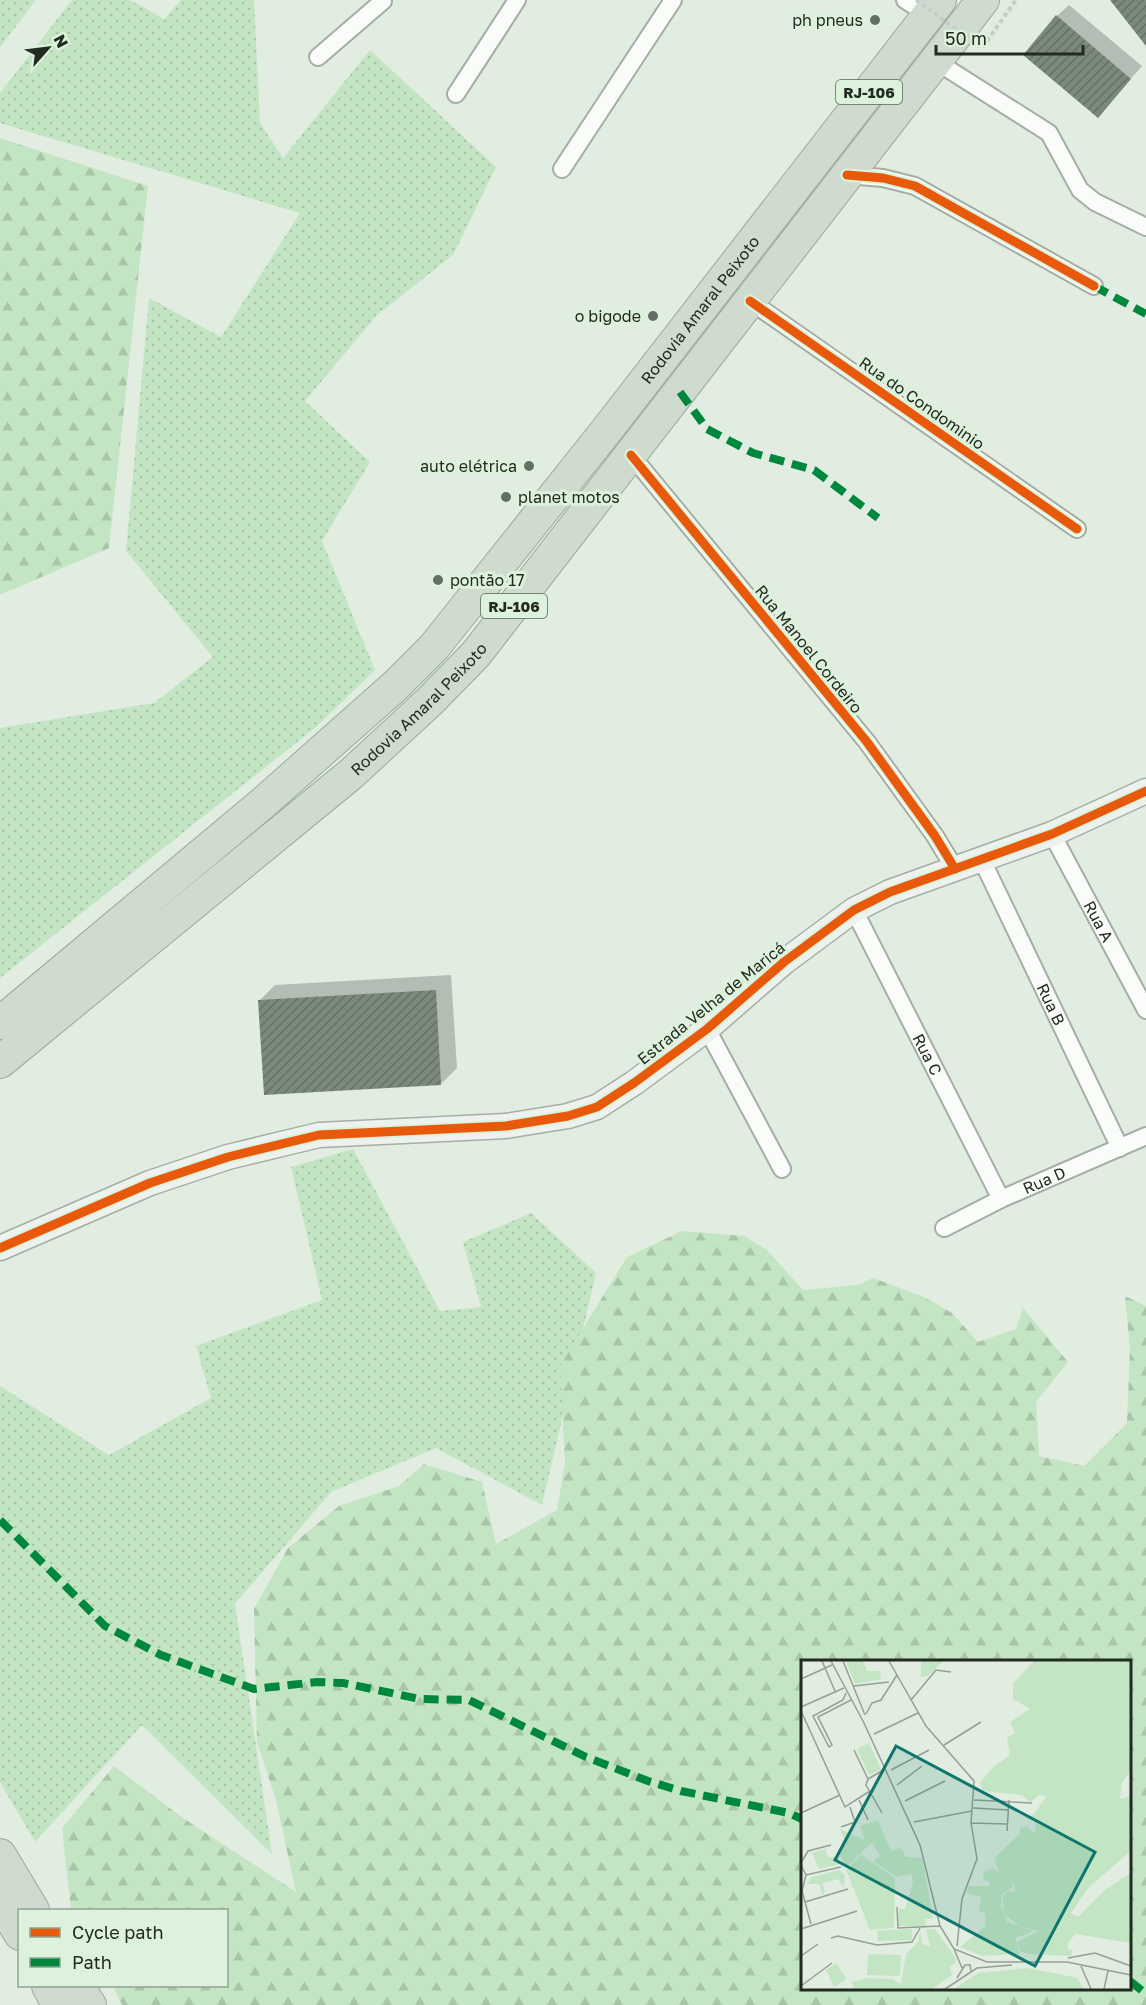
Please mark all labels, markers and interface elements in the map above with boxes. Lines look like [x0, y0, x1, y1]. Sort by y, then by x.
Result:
place label: ph pneus [792, 10, 863, 30]
marker: ph pneus [868, 13, 882, 27]
north arrow [18, 18, 78, 78]
scale bar [936, 18, 1083, 56]
text: 50 m [945, 27, 987, 49]
text: N [50, 31, 73, 51]
road number: RJ-106 [836, 80, 902, 104]
street label: Rodovia Amaral Peixoto [636, 232, 764, 388]
place label: o bigode [575, 306, 641, 326]
marker: o bigode [646, 309, 660, 323]
street label: Rua do Condominio [855, 352, 989, 454]
place label: auto elétrica [420, 456, 517, 476]
marker: auto elétrica [522, 459, 536, 473]
place label: planet motos [518, 487, 620, 507]
marker: planet motos [499, 490, 513, 504]
place label: pontão 17 [450, 570, 524, 590]
marker: pontão 17 [431, 573, 445, 587]
street label: Rua Manoel Cordeiro [751, 581, 867, 717]
road number: RJ-106 [481, 594, 547, 618]
street label: Rodovia Amaral Peixoto [346, 639, 491, 779]
street label: Rua A [1079, 897, 1118, 946]
street label: Estrada Velha de Maricá [633, 937, 789, 1069]
street label: Rua B [1033, 980, 1070, 1028]
street label: Rua C [909, 1030, 946, 1079]
street label: Rua D [1020, 1162, 1069, 1198]
inset map [801, 1660, 1131, 1990]
legend [18, 1909, 228, 1987]
text: Cycle path [72, 1921, 164, 1943]
text: Path [72, 1951, 112, 1973]

